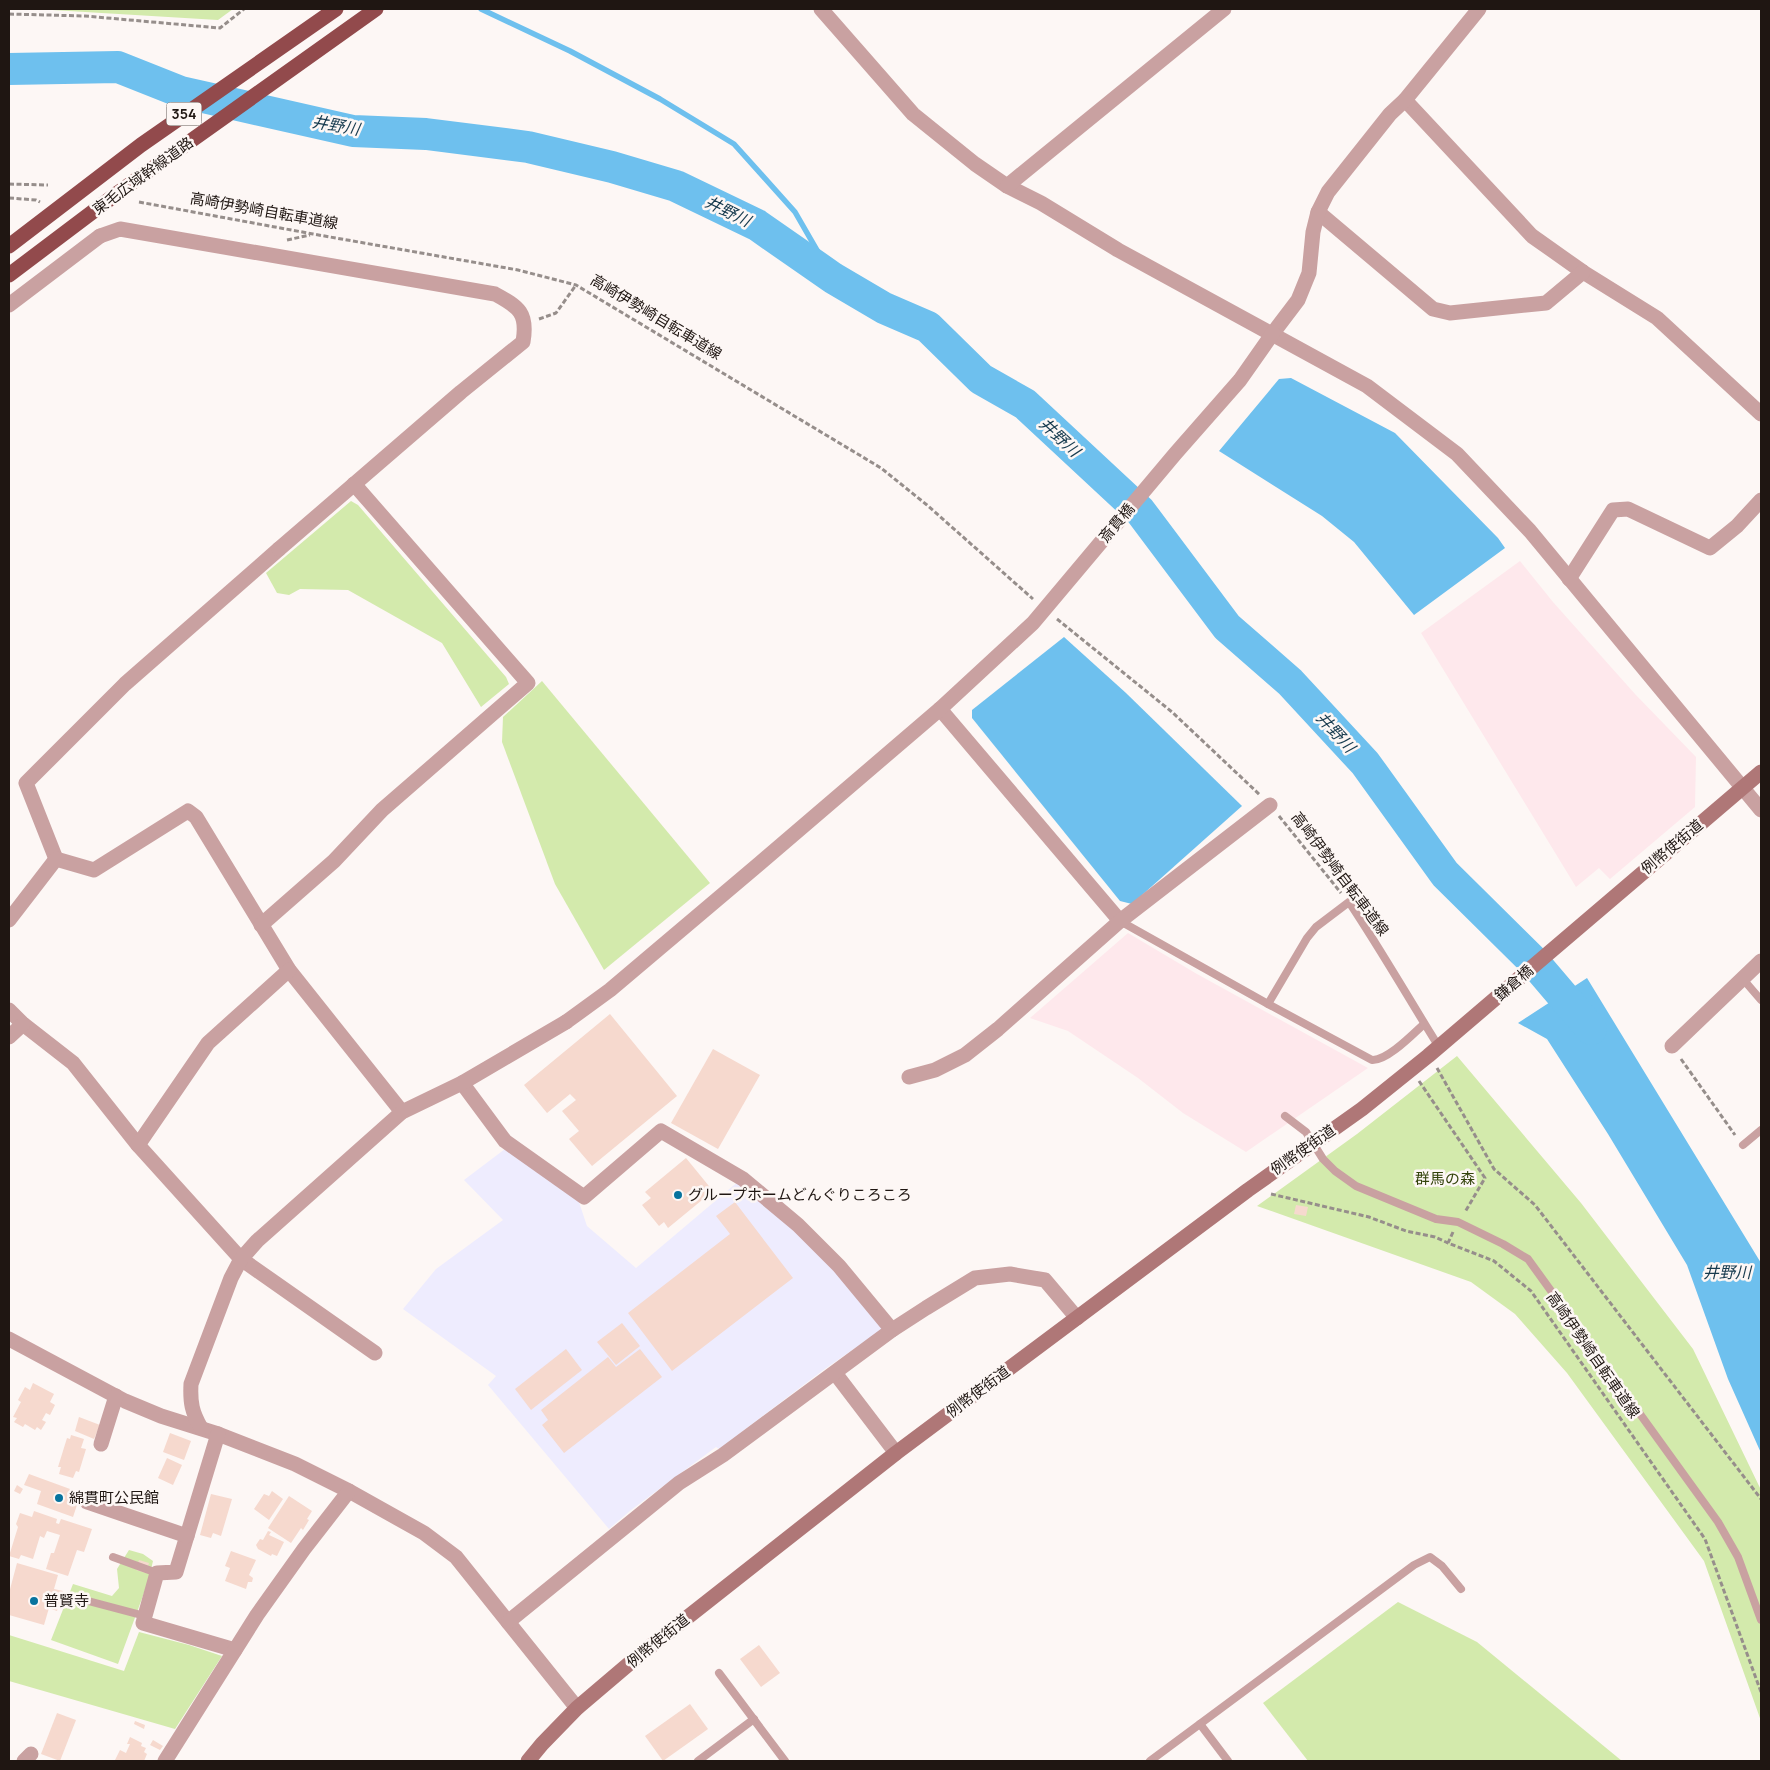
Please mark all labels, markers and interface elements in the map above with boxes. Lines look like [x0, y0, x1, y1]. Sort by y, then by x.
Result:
road number: 354 [166, 102, 202, 126]
water label: 井野川 [310, 110, 364, 140]
street label: 東毛広域幹線道路 [88, 132, 197, 219]
street label: 高崎伊勢崎自転車道線 [188, 187, 340, 234]
water label: 井野川 [702, 191, 756, 232]
street label: 高崎伊勢崎自転車道線 [587, 269, 726, 364]
water label: 井野川 [1035, 413, 1087, 463]
street label: 斎貫橋 [1094, 499, 1139, 547]
water label: 井野川 [1312, 707, 1362, 759]
street label: 高崎伊勢崎自転車道線 [1287, 807, 1394, 940]
street label: 例幣使街道 [1636, 814, 1707, 879]
street label: 鎌倉橋 [1490, 960, 1538, 1005]
street label: 例幣使街道 [1266, 1119, 1339, 1180]
park label: 群馬の森 [1415, 1168, 1475, 1189]
place label: グループホームどんぐりころころ [688, 1184, 912, 1205]
marker: グループホームどんぐりころころ [672, 1189, 684, 1201]
water label: 井野川 [1703, 1261, 1753, 1283]
street label: 高崎伊勢崎自転車道線 [1542, 1287, 1645, 1422]
street label: 例幣使街道 [941, 1361, 1014, 1423]
place label: 綿貫町公民館 [69, 1487, 159, 1508]
marker: 綿貫町公民館 [53, 1492, 65, 1504]
place label: 普賢寺 [44, 1590, 89, 1611]
marker: 普賢寺 [28, 1595, 40, 1607]
street label: 例幣使街道 [622, 1609, 693, 1672]

